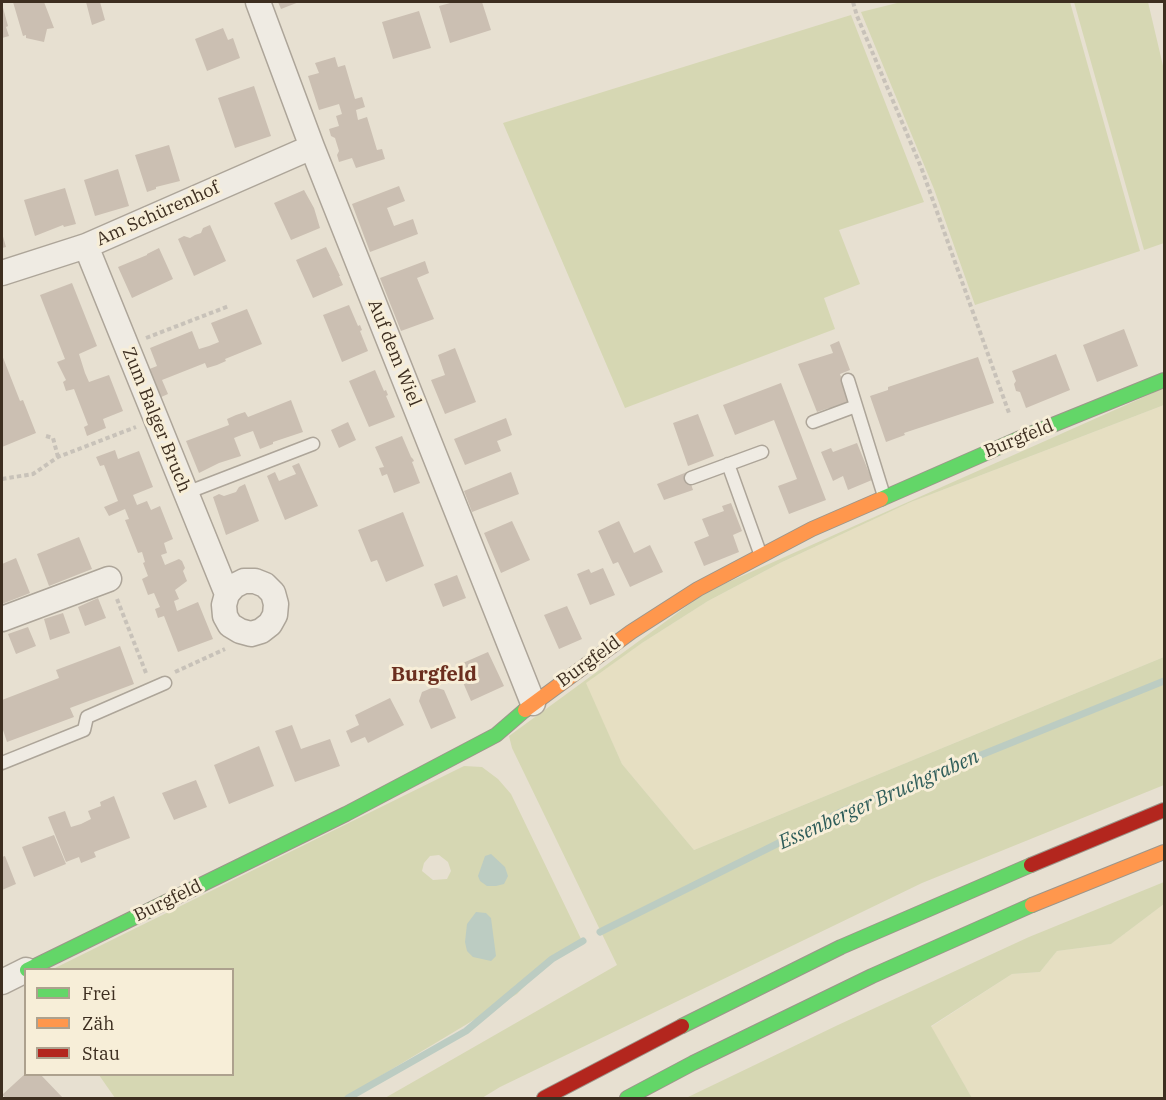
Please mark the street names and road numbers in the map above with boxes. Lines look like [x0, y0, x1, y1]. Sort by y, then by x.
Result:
street label: Am Schürenhof [93, 177, 223, 251]
street label: Auf dem Wiel [363, 296, 425, 410]
street label: Zum Balger Bruch [117, 344, 195, 496]
street label: Burgfeld [981, 415, 1057, 463]
street label: Burgfeld [553, 632, 625, 692]
street label: Burgfeld [131, 875, 205, 927]

